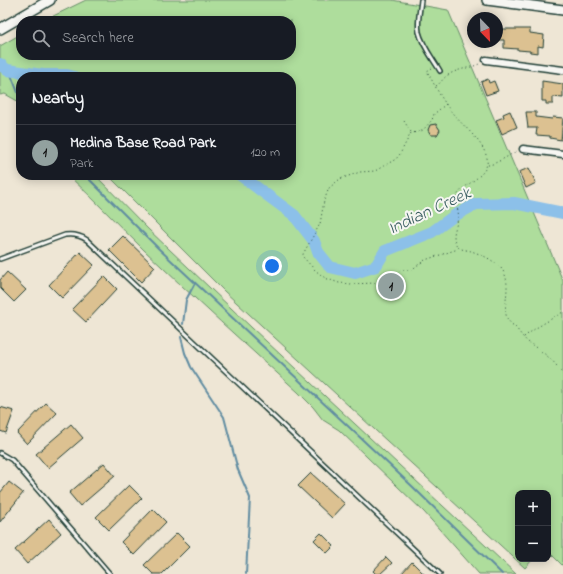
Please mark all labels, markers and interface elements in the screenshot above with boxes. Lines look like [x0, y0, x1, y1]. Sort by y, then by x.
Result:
north arrow [467, 12, 503, 48]
search box [16, 16, 296, 60]
icon: search [30, 27, 52, 49]
text: Search here [62, 27, 134, 49]
text: Nearby [32, 86, 84, 111]
text: Medina Base Road Park [70, 132, 216, 154]
text: 1 [43, 143, 47, 162]
text: 120 m [250, 143, 280, 162]
text: Park [70, 154, 94, 173]
water label: Indian Creek [384, 181, 477, 242]
your location [262, 256, 282, 276]
pin: 1 [378, 271, 404, 301]
map controls [515, 490, 551, 562]
button: + [515, 490, 551, 526]
button: − [515, 526, 551, 562]

